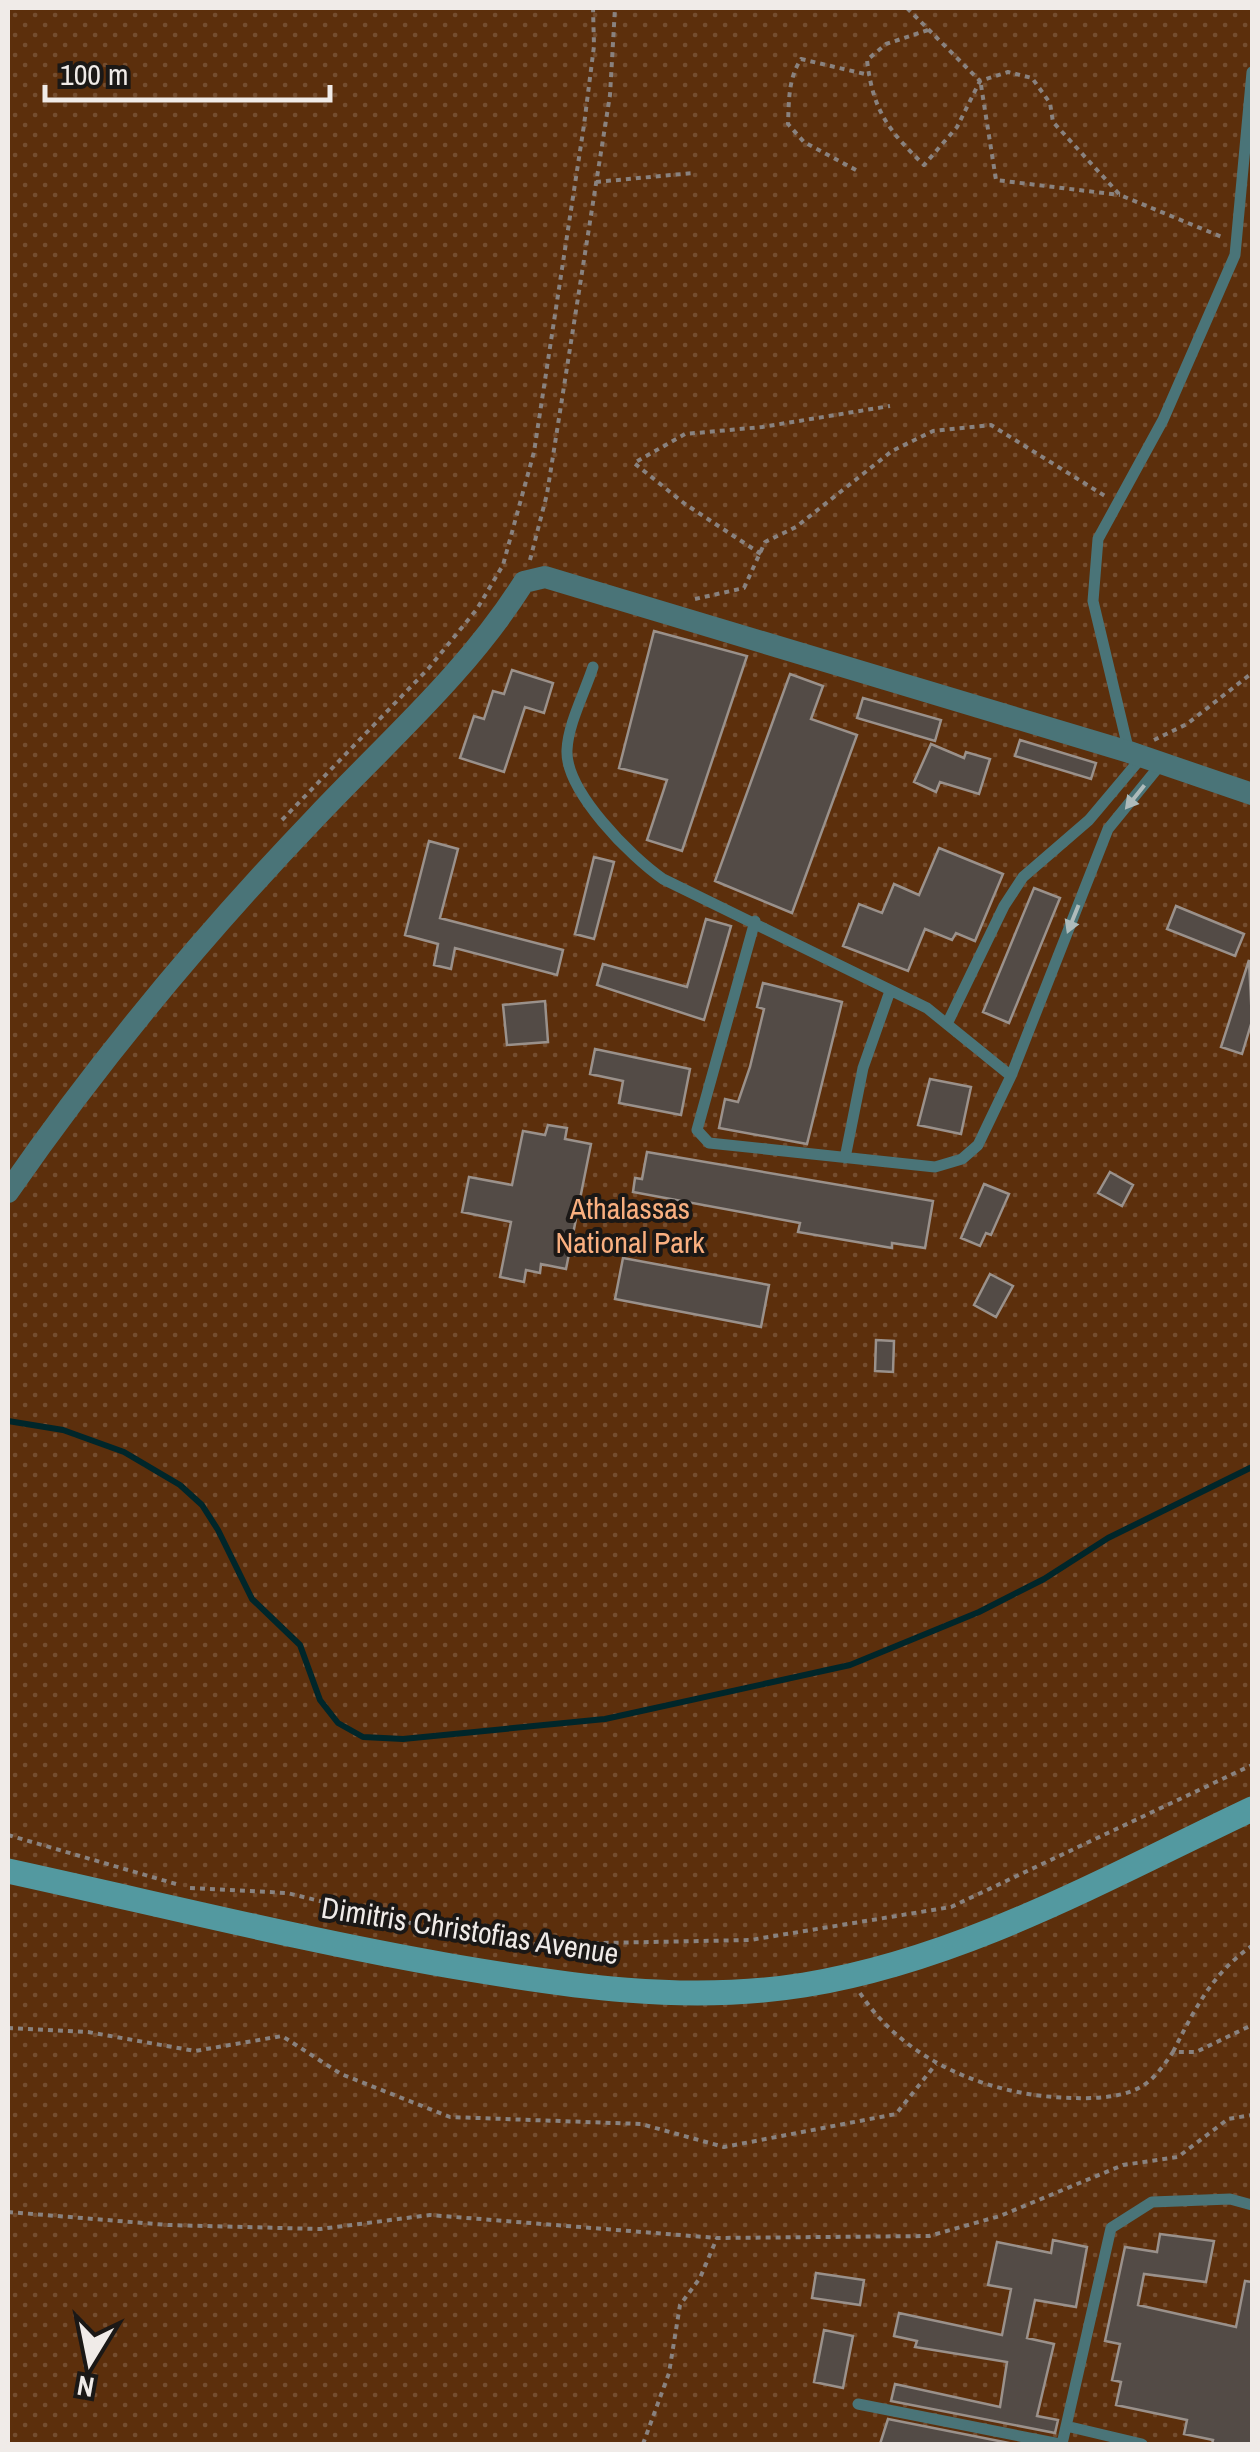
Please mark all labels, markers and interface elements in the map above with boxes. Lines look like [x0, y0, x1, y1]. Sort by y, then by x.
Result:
scale bar [45, 40, 330, 102]
text: 100 m [60, 54, 128, 94]
one-way arrow [1125, 784, 1146, 809]
one-way arrow [1064, 905, 1080, 935]
park label: Athalassas National Park [555, 1188, 705, 1262]
street label: Dimitris Christofias Avenue [319, 1887, 622, 1973]
north arrow [40, 2312, 140, 2412]
text: N [74, 2366, 97, 2407]

